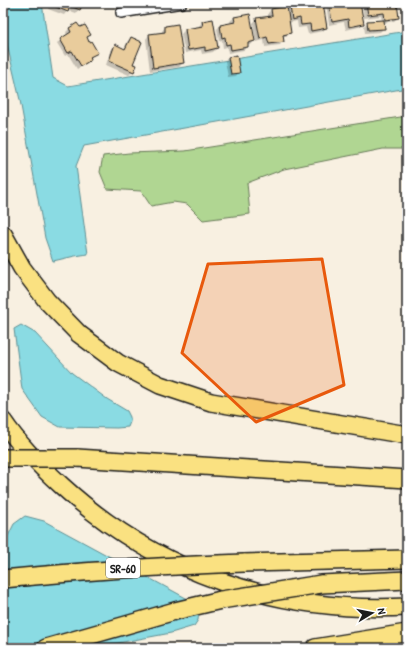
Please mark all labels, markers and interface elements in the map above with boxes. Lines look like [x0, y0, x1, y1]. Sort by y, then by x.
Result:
road number: SR-60 [106, 558, 140, 578]
north arrow [352, 593, 392, 633]
text: N [374, 607, 389, 616]

